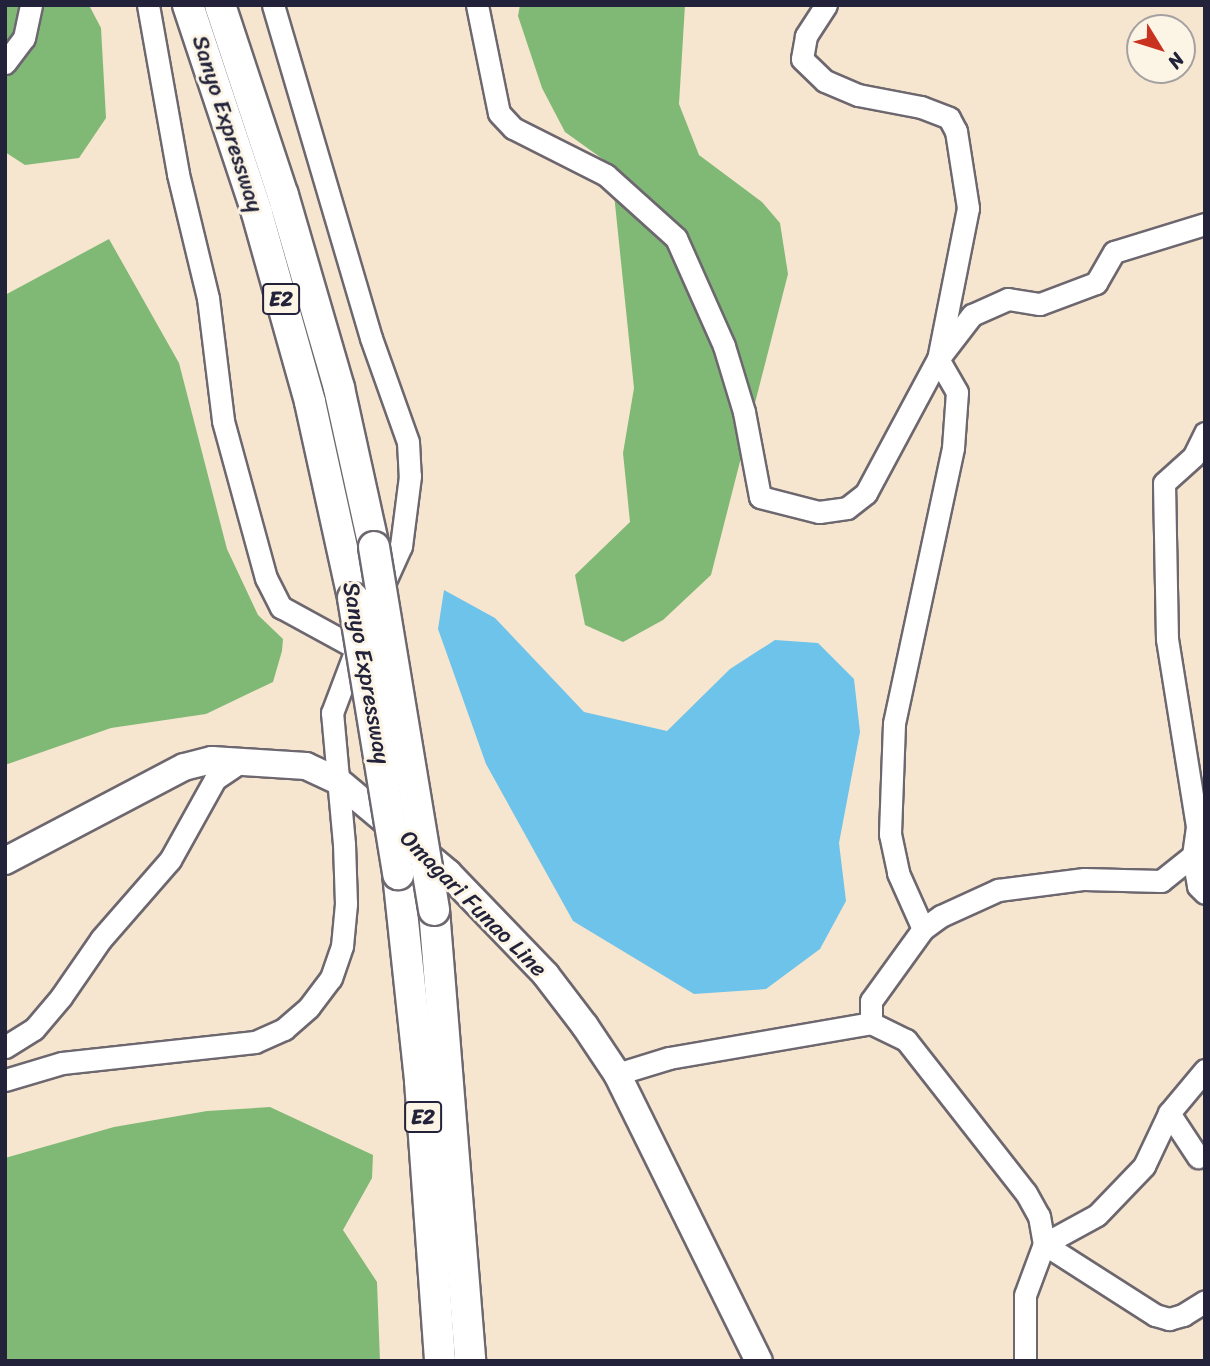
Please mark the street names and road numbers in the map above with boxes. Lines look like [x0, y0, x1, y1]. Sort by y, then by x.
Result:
street label: Sanyo Expressway [185, 31, 269, 217]
road number: E2 [262, 282, 300, 316]
street label: Sanyo Expressway [336, 579, 396, 767]
street label: Omagari Funao Line [394, 825, 552, 983]
road number: E2 [404, 1100, 442, 1134]

